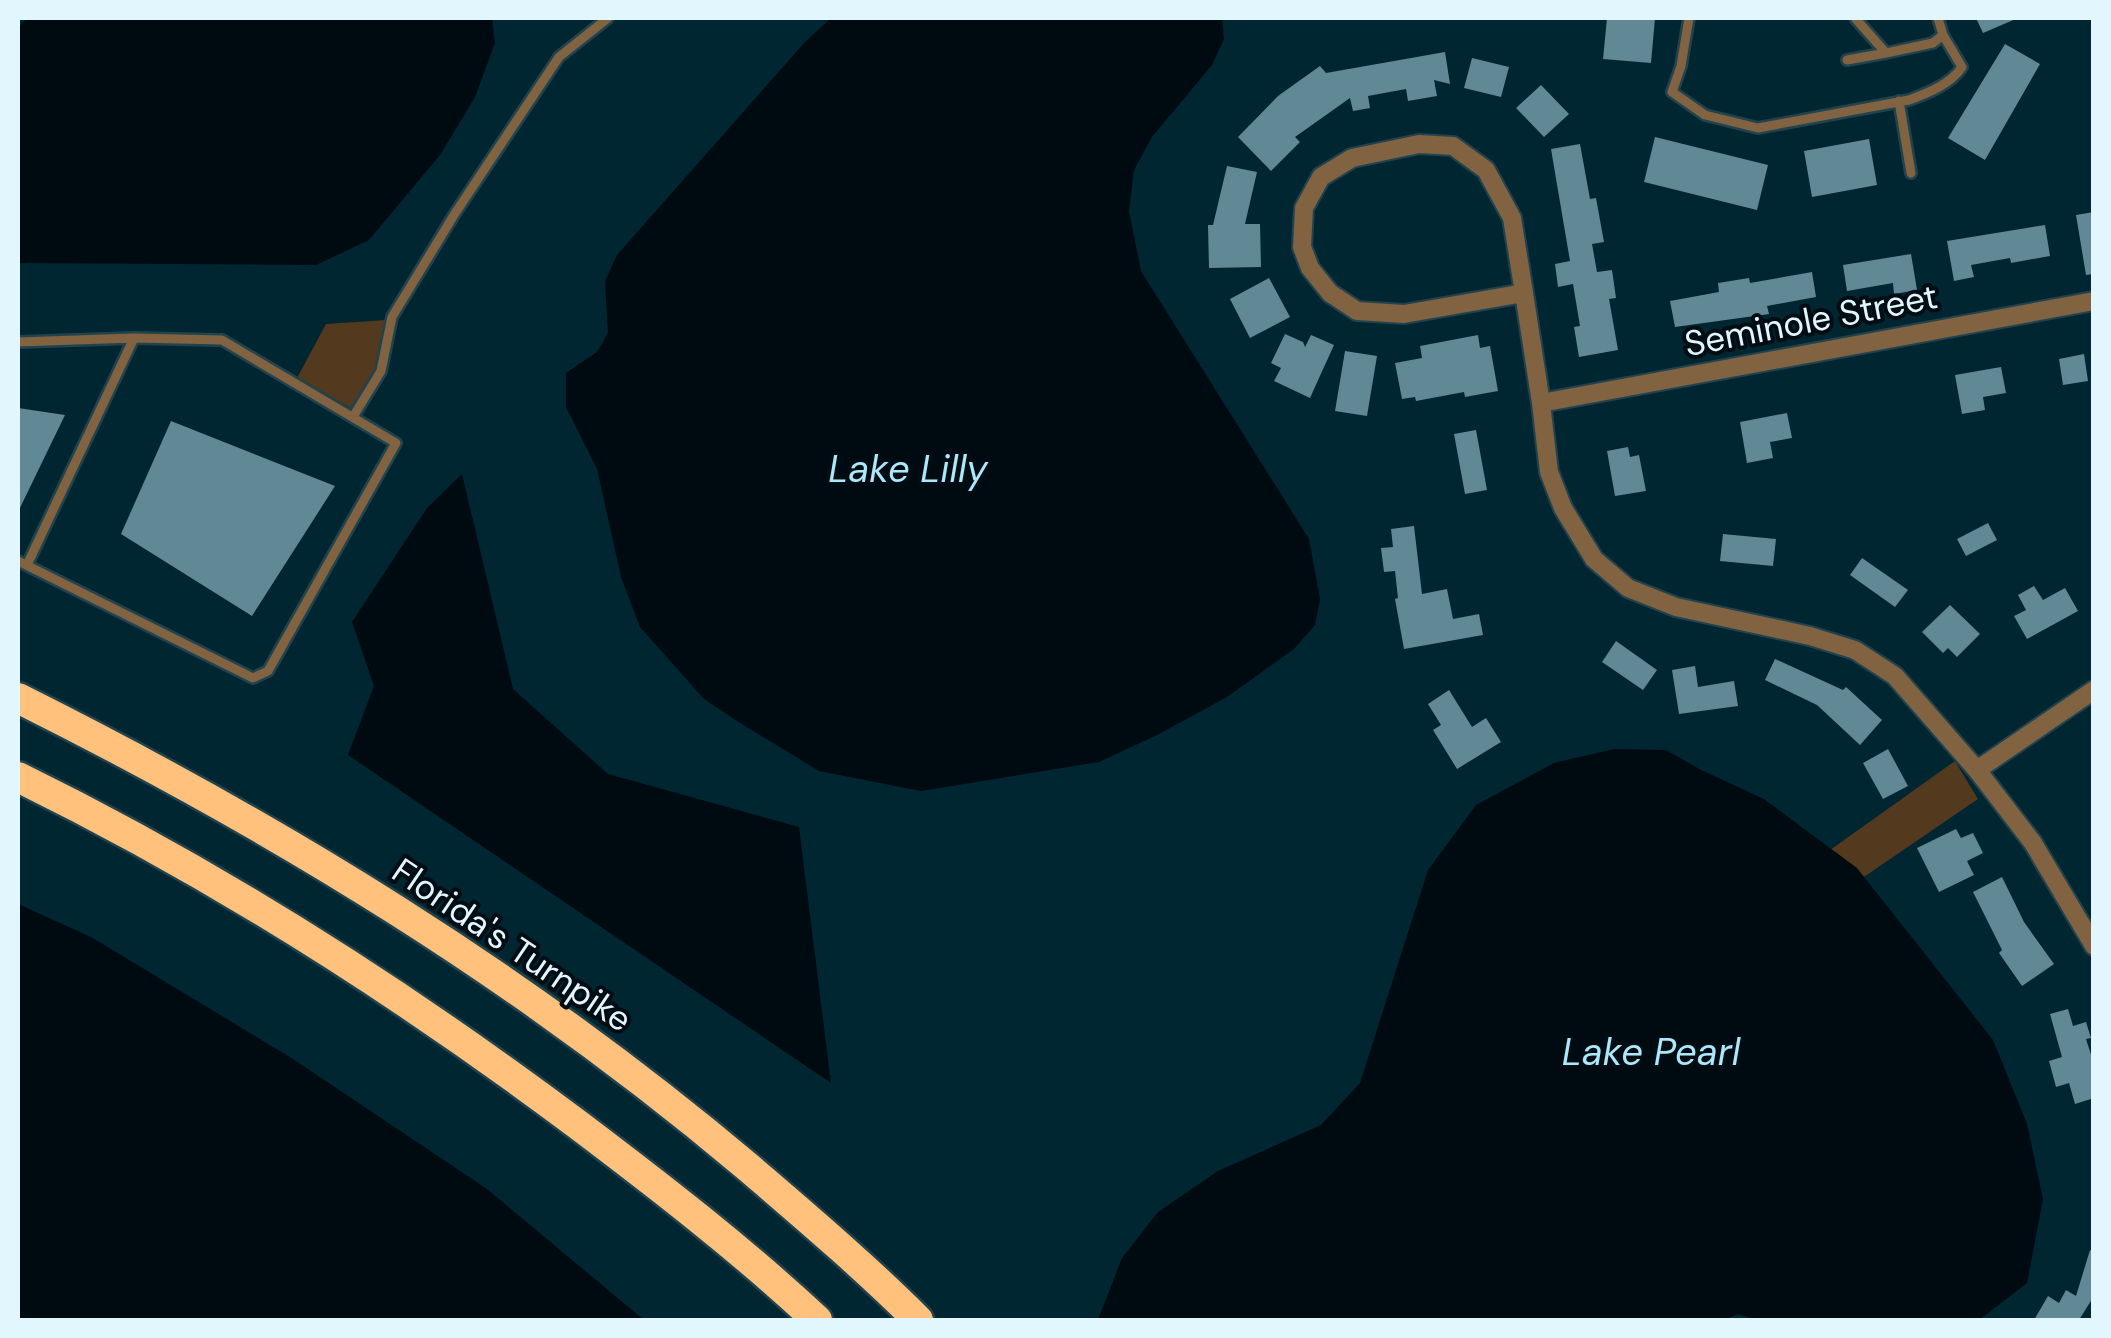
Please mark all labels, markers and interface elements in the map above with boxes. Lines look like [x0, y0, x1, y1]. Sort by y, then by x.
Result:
street label: Seminole Street [1681, 273, 1941, 367]
water label: Lake Lilly [828, 444, 990, 494]
street label: Florida's Turnpike [383, 848, 641, 1042]
water label: Lake Pearl [1562, 1027, 1741, 1077]

